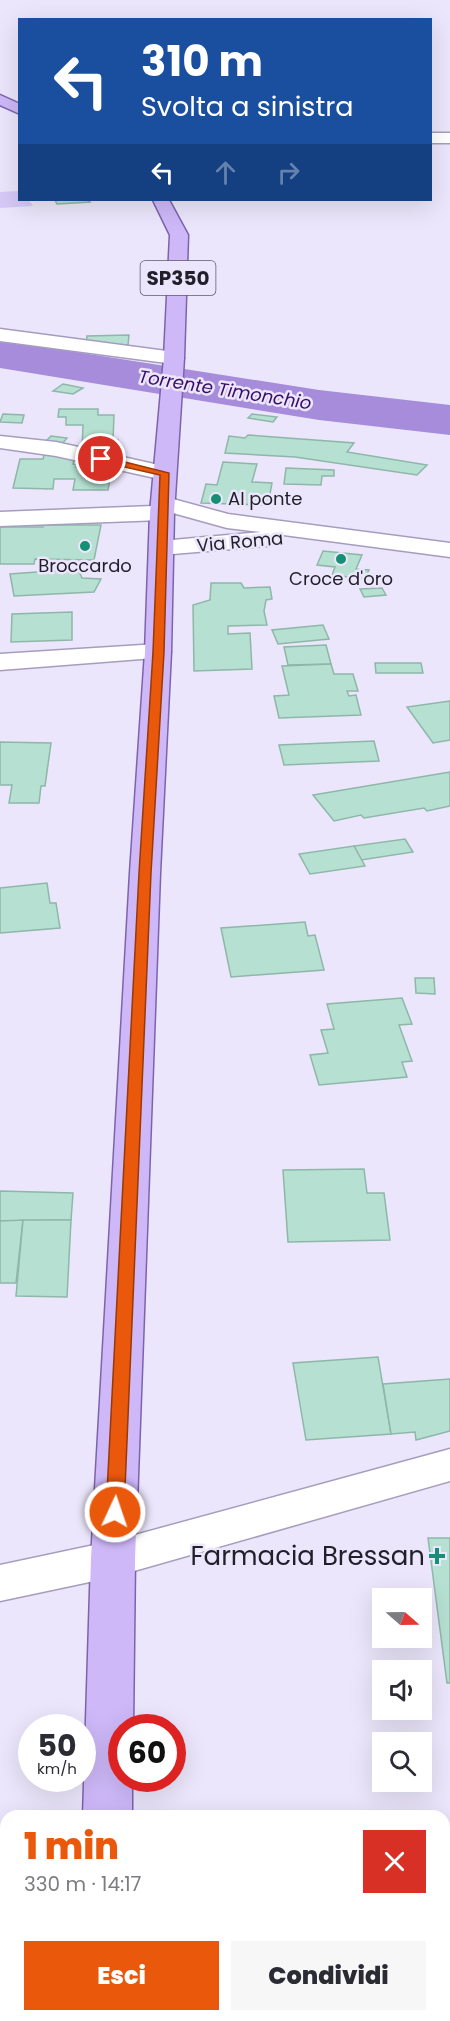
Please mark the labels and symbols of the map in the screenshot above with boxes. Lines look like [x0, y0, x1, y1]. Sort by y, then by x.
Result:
road number: SP350 [140, 261, 216, 295]
water label: Torrente Timonchio [137, 364, 313, 416]
pin [75, 433, 126, 484]
place label: Al ponte [228, 486, 302, 511]
marker: Al ponte [209, 492, 223, 506]
street label: Via Roma [196, 525, 284, 558]
marker: Broccardo [78, 539, 92, 553]
marker: Croce d'oro [334, 552, 348, 566]
place label: Broccardo [38, 553, 132, 578]
place label: Croce d'oro [289, 566, 393, 591]
position arrow [83, 1480, 147, 1544]
place label: Farmacia Bressan [190, 1538, 425, 1574]
marker: Farmacia Bressan [430, 1549, 444, 1563]
north arrow [372, 1588, 432, 1648]
speed limit sign: 60 [108, 1714, 186, 1792]

